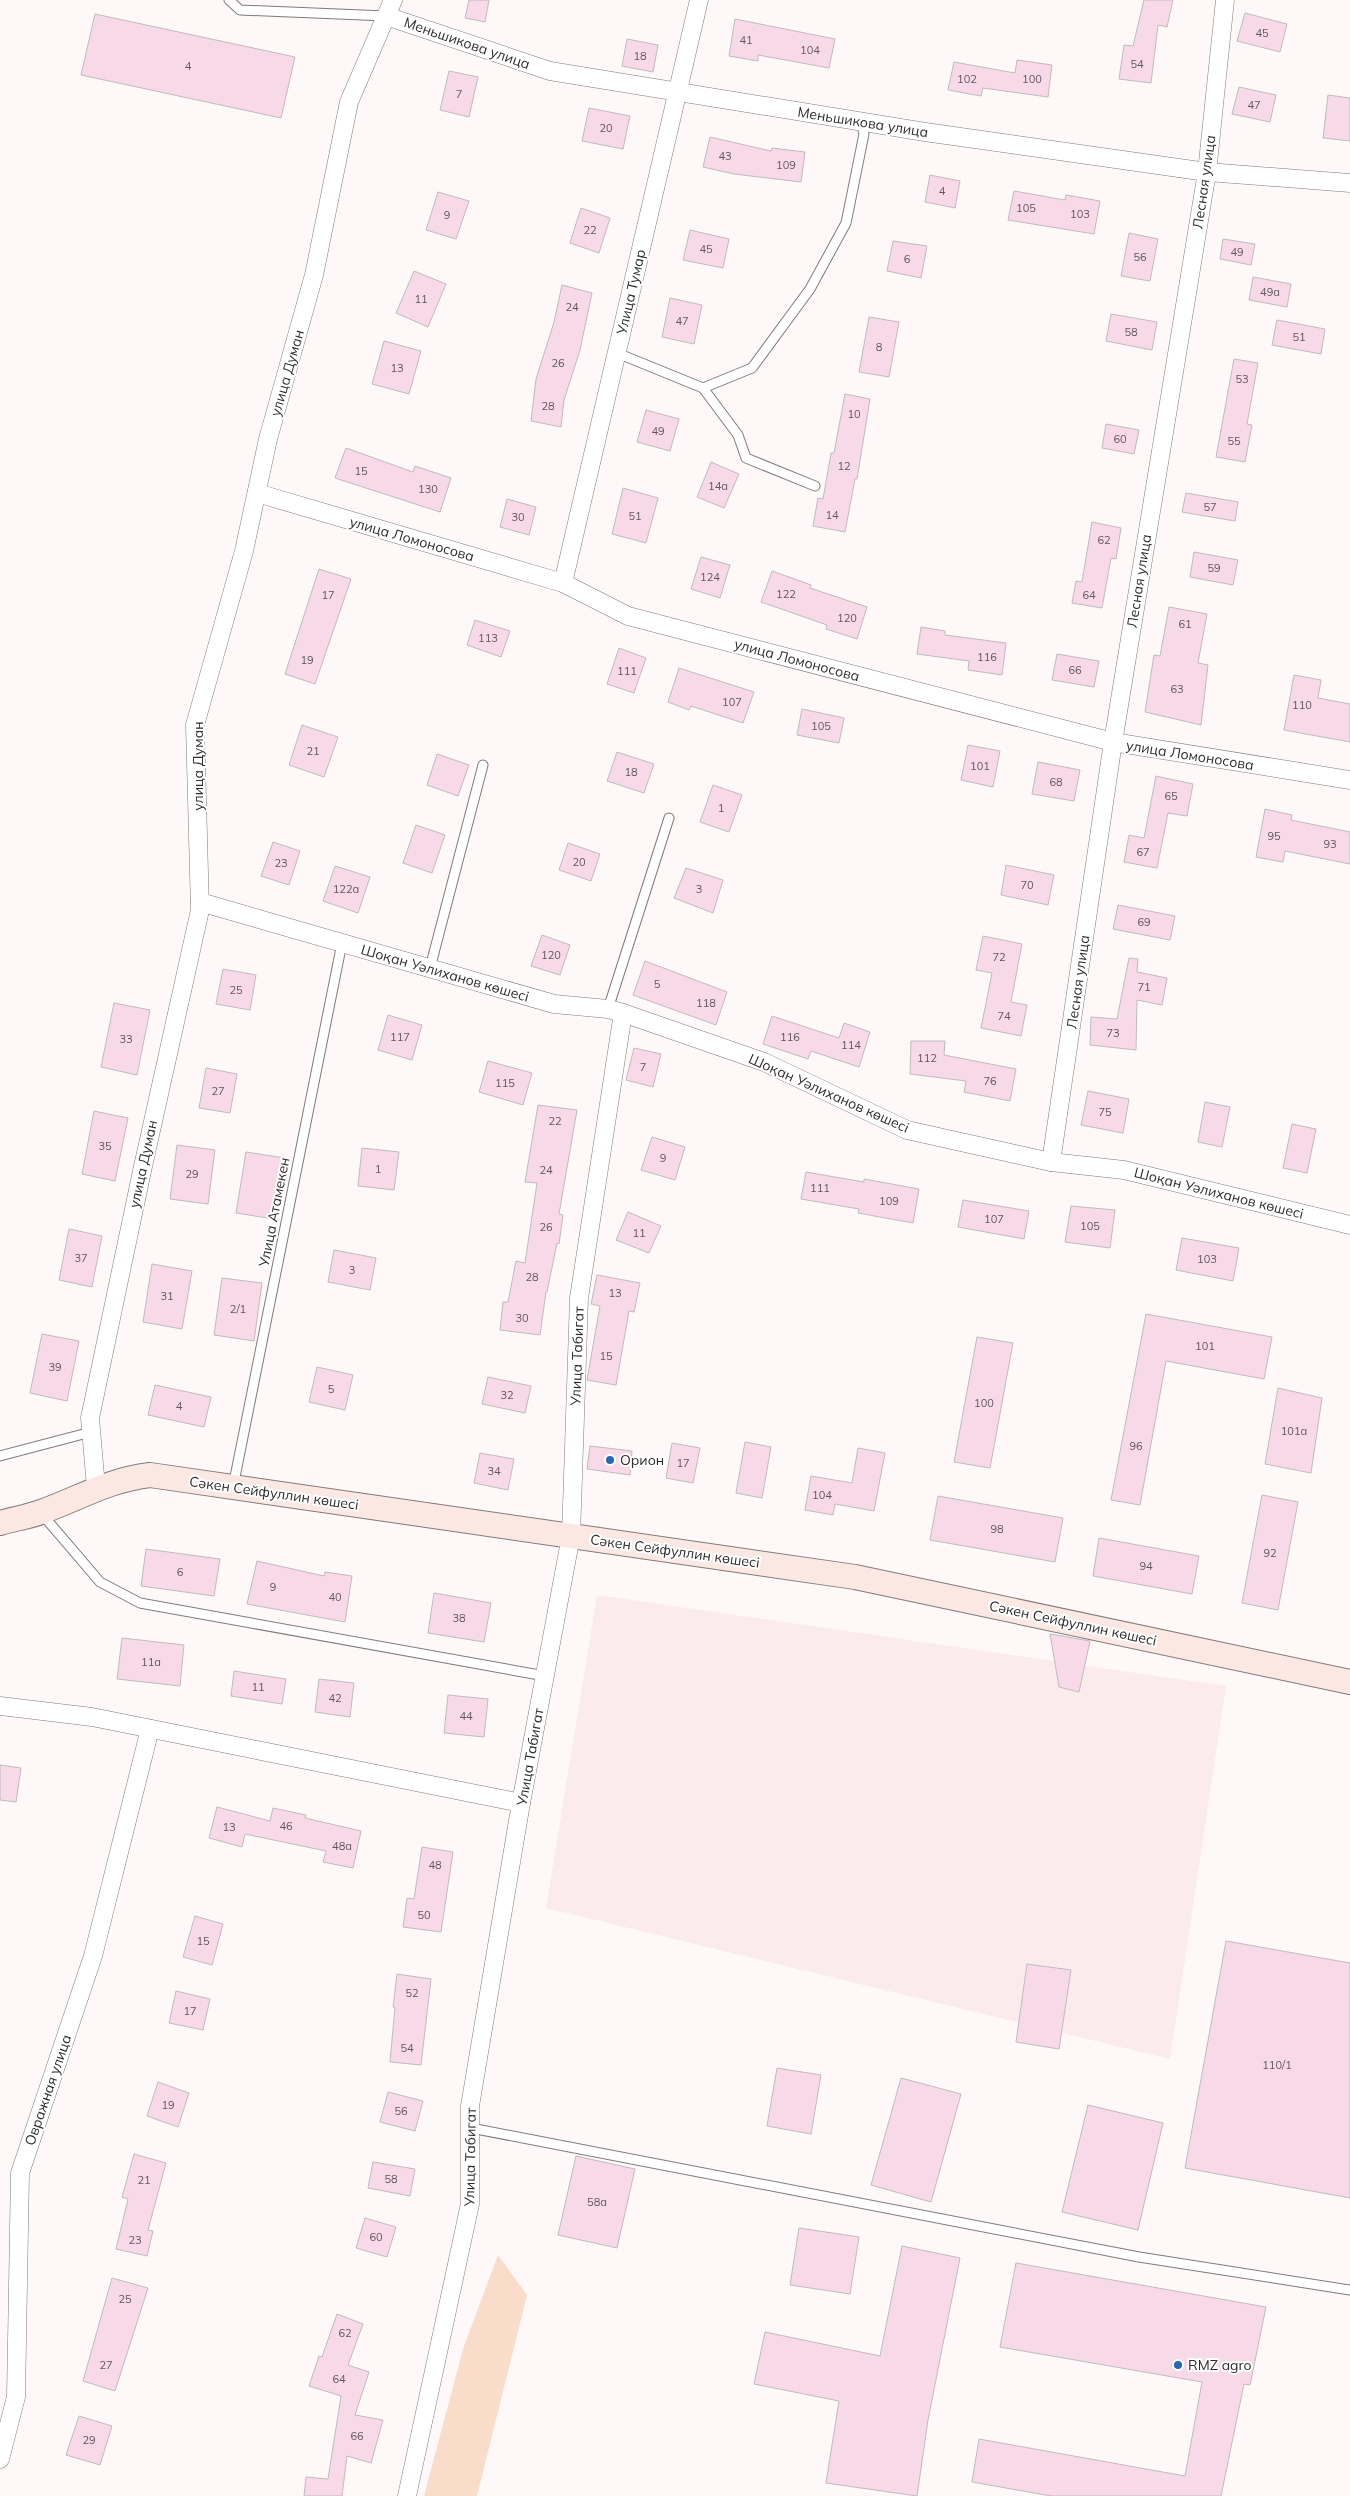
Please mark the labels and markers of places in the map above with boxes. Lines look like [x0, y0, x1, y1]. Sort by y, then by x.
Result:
place label: Орион [620, 1451, 664, 1469]
marker: Орион [604, 1454, 616, 1466]
place label: RMZ agro [1188, 2356, 1252, 2374]
marker: RMZ agro [1172, 2359, 1184, 2371]

